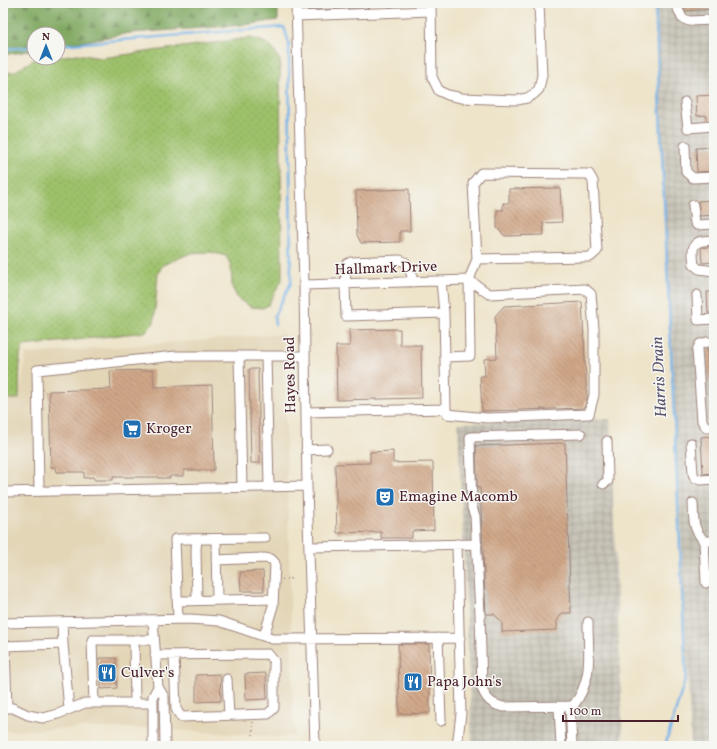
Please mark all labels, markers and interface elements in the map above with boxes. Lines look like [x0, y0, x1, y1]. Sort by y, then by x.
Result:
north arrow [26, 26, 66, 66]
text: N [42, 30, 50, 45]
street label: Hallmark Drive [334, 257, 438, 281]
street label: Hayes Road [280, 336, 302, 414]
water label: Harris Drain [647, 336, 673, 418]
supermarket icon: Kroger [121, 418, 143, 440]
place label: Kroger [146, 419, 192, 440]
theatre icon: Emagine Macomb [374, 486, 396, 508]
place label: Emagine Macomb [399, 487, 518, 508]
restaurant icon: Culver's [96, 662, 118, 684]
place label: Culver's [121, 663, 174, 684]
restaurant icon: Papa John's [402, 671, 424, 693]
place label: Papa John's [427, 672, 502, 693]
scale bar [563, 697, 678, 723]
text: 100 m [569, 704, 602, 720]

